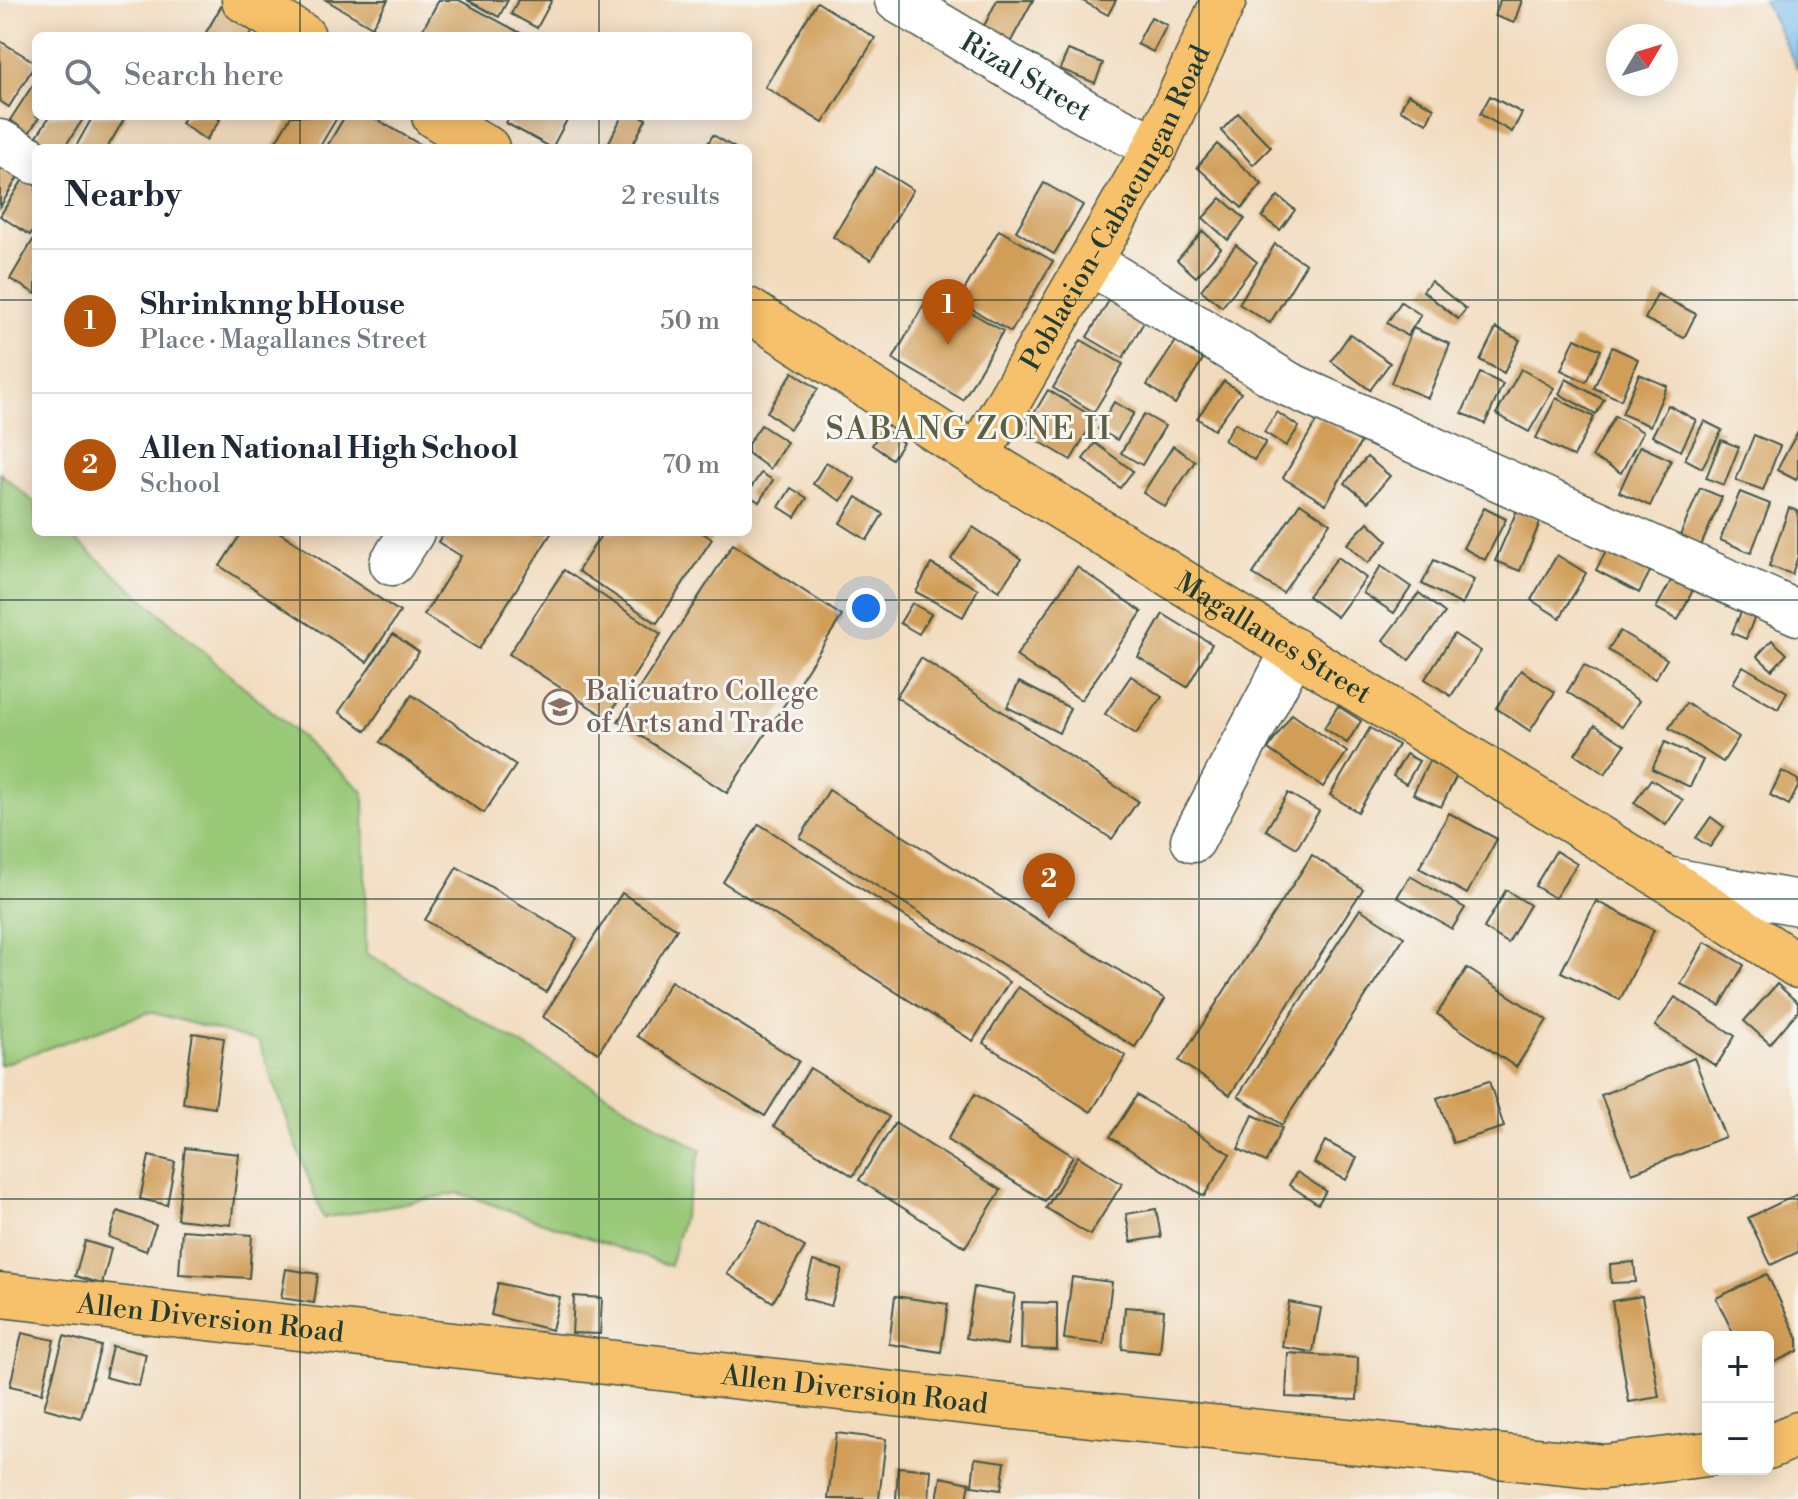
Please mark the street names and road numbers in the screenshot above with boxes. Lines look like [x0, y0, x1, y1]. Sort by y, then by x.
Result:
street label: Rizal Street [954, 24, 1098, 129]
street label: Poblacion-Cabacungan Road [1013, 40, 1218, 377]
street label: Magallanes Street [1169, 565, 1378, 711]
street label: Allen Diversion Road [75, 1286, 346, 1350]
street label: Allen Diversion Road [719, 1357, 990, 1422]

